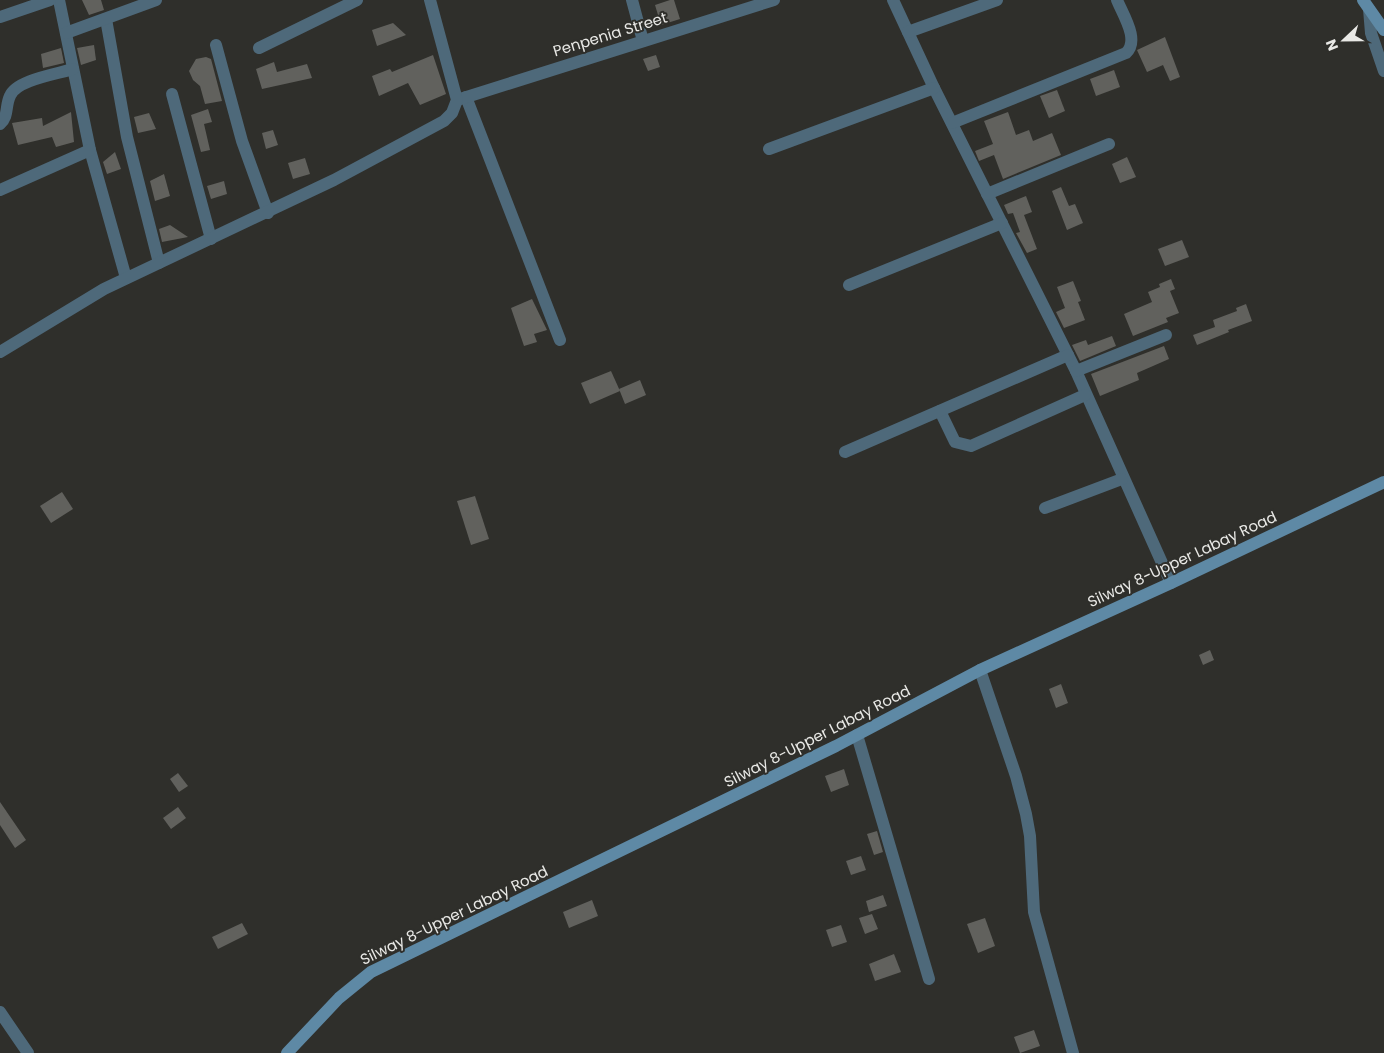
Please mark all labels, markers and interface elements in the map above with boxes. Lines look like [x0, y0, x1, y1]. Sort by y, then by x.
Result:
street label: Penpenia Street [550, 7, 670, 61]
north arrow [1319, 15, 1369, 65]
text: N [1321, 36, 1343, 53]
street label: Silway 8-Upper Labay Road [1084, 506, 1280, 612]
street label: Silway 8-Upper Labay Road [720, 680, 914, 792]
street label: Silway 8-Upper Labay Road [357, 860, 551, 970]

